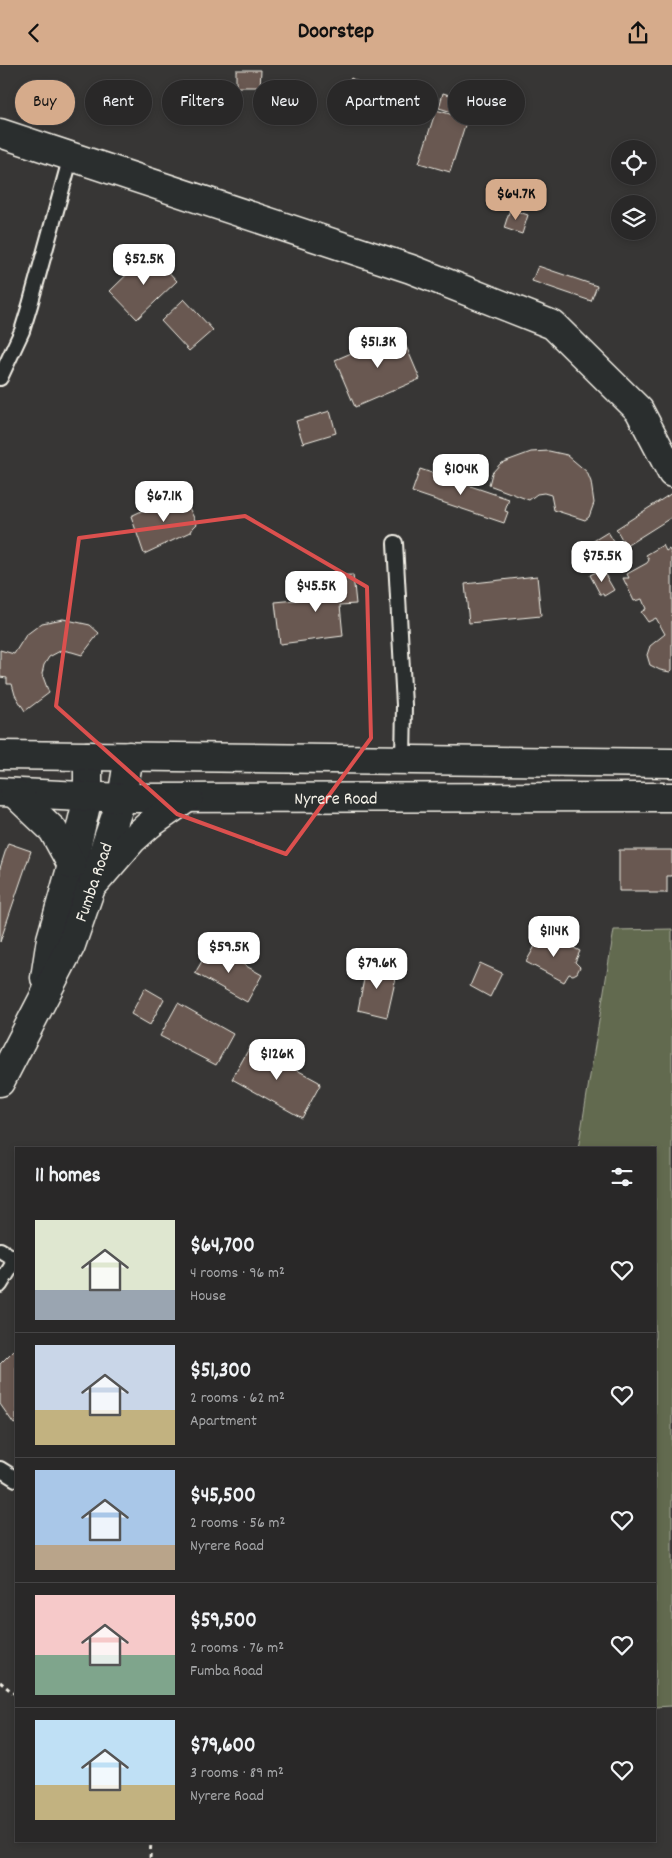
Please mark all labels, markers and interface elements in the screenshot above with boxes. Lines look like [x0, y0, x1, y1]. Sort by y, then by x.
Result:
text: Doorstep [298, 17, 374, 48]
icon: back [20, 19, 48, 47]
icon: share [624, 19, 652, 47]
chip: Buy [15, 80, 75, 125]
chip: Rent [85, 80, 152, 125]
chip: Filters [162, 80, 243, 125]
chip: New [253, 80, 317, 125]
chip: Apartment [327, 80, 438, 125]
chip: House [448, 80, 525, 125]
map controls [611, 140, 656, 240]
button: locate [611, 140, 656, 185]
pin: $64.7K [475, 179, 557, 221]
text: $64.7K [497, 183, 535, 206]
button: layers [611, 195, 656, 240]
pin: $52.5K [103, 243, 185, 286]
text: $52.5K [124, 248, 164, 271]
pin: $51.3K [337, 327, 419, 369]
text: $51.3K [360, 331, 396, 354]
pin: $104K [426, 453, 496, 496]
text: $104K [444, 458, 478, 481]
pin: $67.1K [123, 481, 205, 523]
text: $67.1K [146, 485, 182, 508]
pin: $75.5K [561, 541, 643, 583]
text: $75.5K [582, 545, 622, 568]
pin: $45.5K [275, 571, 357, 613]
text: $45.5K [296, 575, 336, 598]
street label: Nyrere Road [294, 788, 378, 813]
street label: Fumba Road [70, 840, 121, 926]
pin: $114K [519, 915, 589, 958]
text: $114K [539, 920, 569, 943]
pin: $59.5K [188, 931, 270, 974]
text: $59.5K [209, 936, 249, 959]
pin: $79.6K [336, 947, 418, 990]
text: $79.6K [357, 952, 397, 975]
pin: $126K [242, 1039, 312, 1081]
text: $126K [260, 1043, 294, 1066]
text: 11 homes [35, 1162, 100, 1192]
icon: filters [608, 1163, 636, 1191]
text: $64,700 [190, 1232, 255, 1262]
icon: home [75, 1240, 135, 1300]
icon: heart [608, 1256, 636, 1284]
text: 4 rooms · 96 m² [190, 1262, 285, 1285]
text: House [190, 1285, 226, 1308]
text: $51,300 [190, 1357, 251, 1387]
icon: home [75, 1365, 135, 1425]
icon: heart [608, 1381, 636, 1409]
text: 2 rooms · 62 m² [190, 1387, 285, 1410]
text: Apartment [190, 1410, 257, 1433]
text: $45,500 [190, 1482, 256, 1512]
icon: home [75, 1490, 135, 1550]
icon: heart [608, 1506, 636, 1534]
text: 2 rooms · 56 m² [190, 1512, 285, 1535]
text: Nyrere Road [190, 1535, 264, 1558]
text: $59,500 [190, 1607, 257, 1637]
icon: home [75, 1615, 135, 1675]
icon: heart [608, 1631, 636, 1659]
text: 2 rooms · 76 m² [190, 1637, 284, 1660]
text: Fumba Road [190, 1660, 263, 1683]
text: $79,600 [190, 1732, 255, 1762]
icon: home [75, 1740, 135, 1800]
icon: heart [608, 1756, 636, 1784]
text: 3 rooms · 89 m² [190, 1762, 284, 1785]
text: Nyrere Road [190, 1785, 264, 1808]

